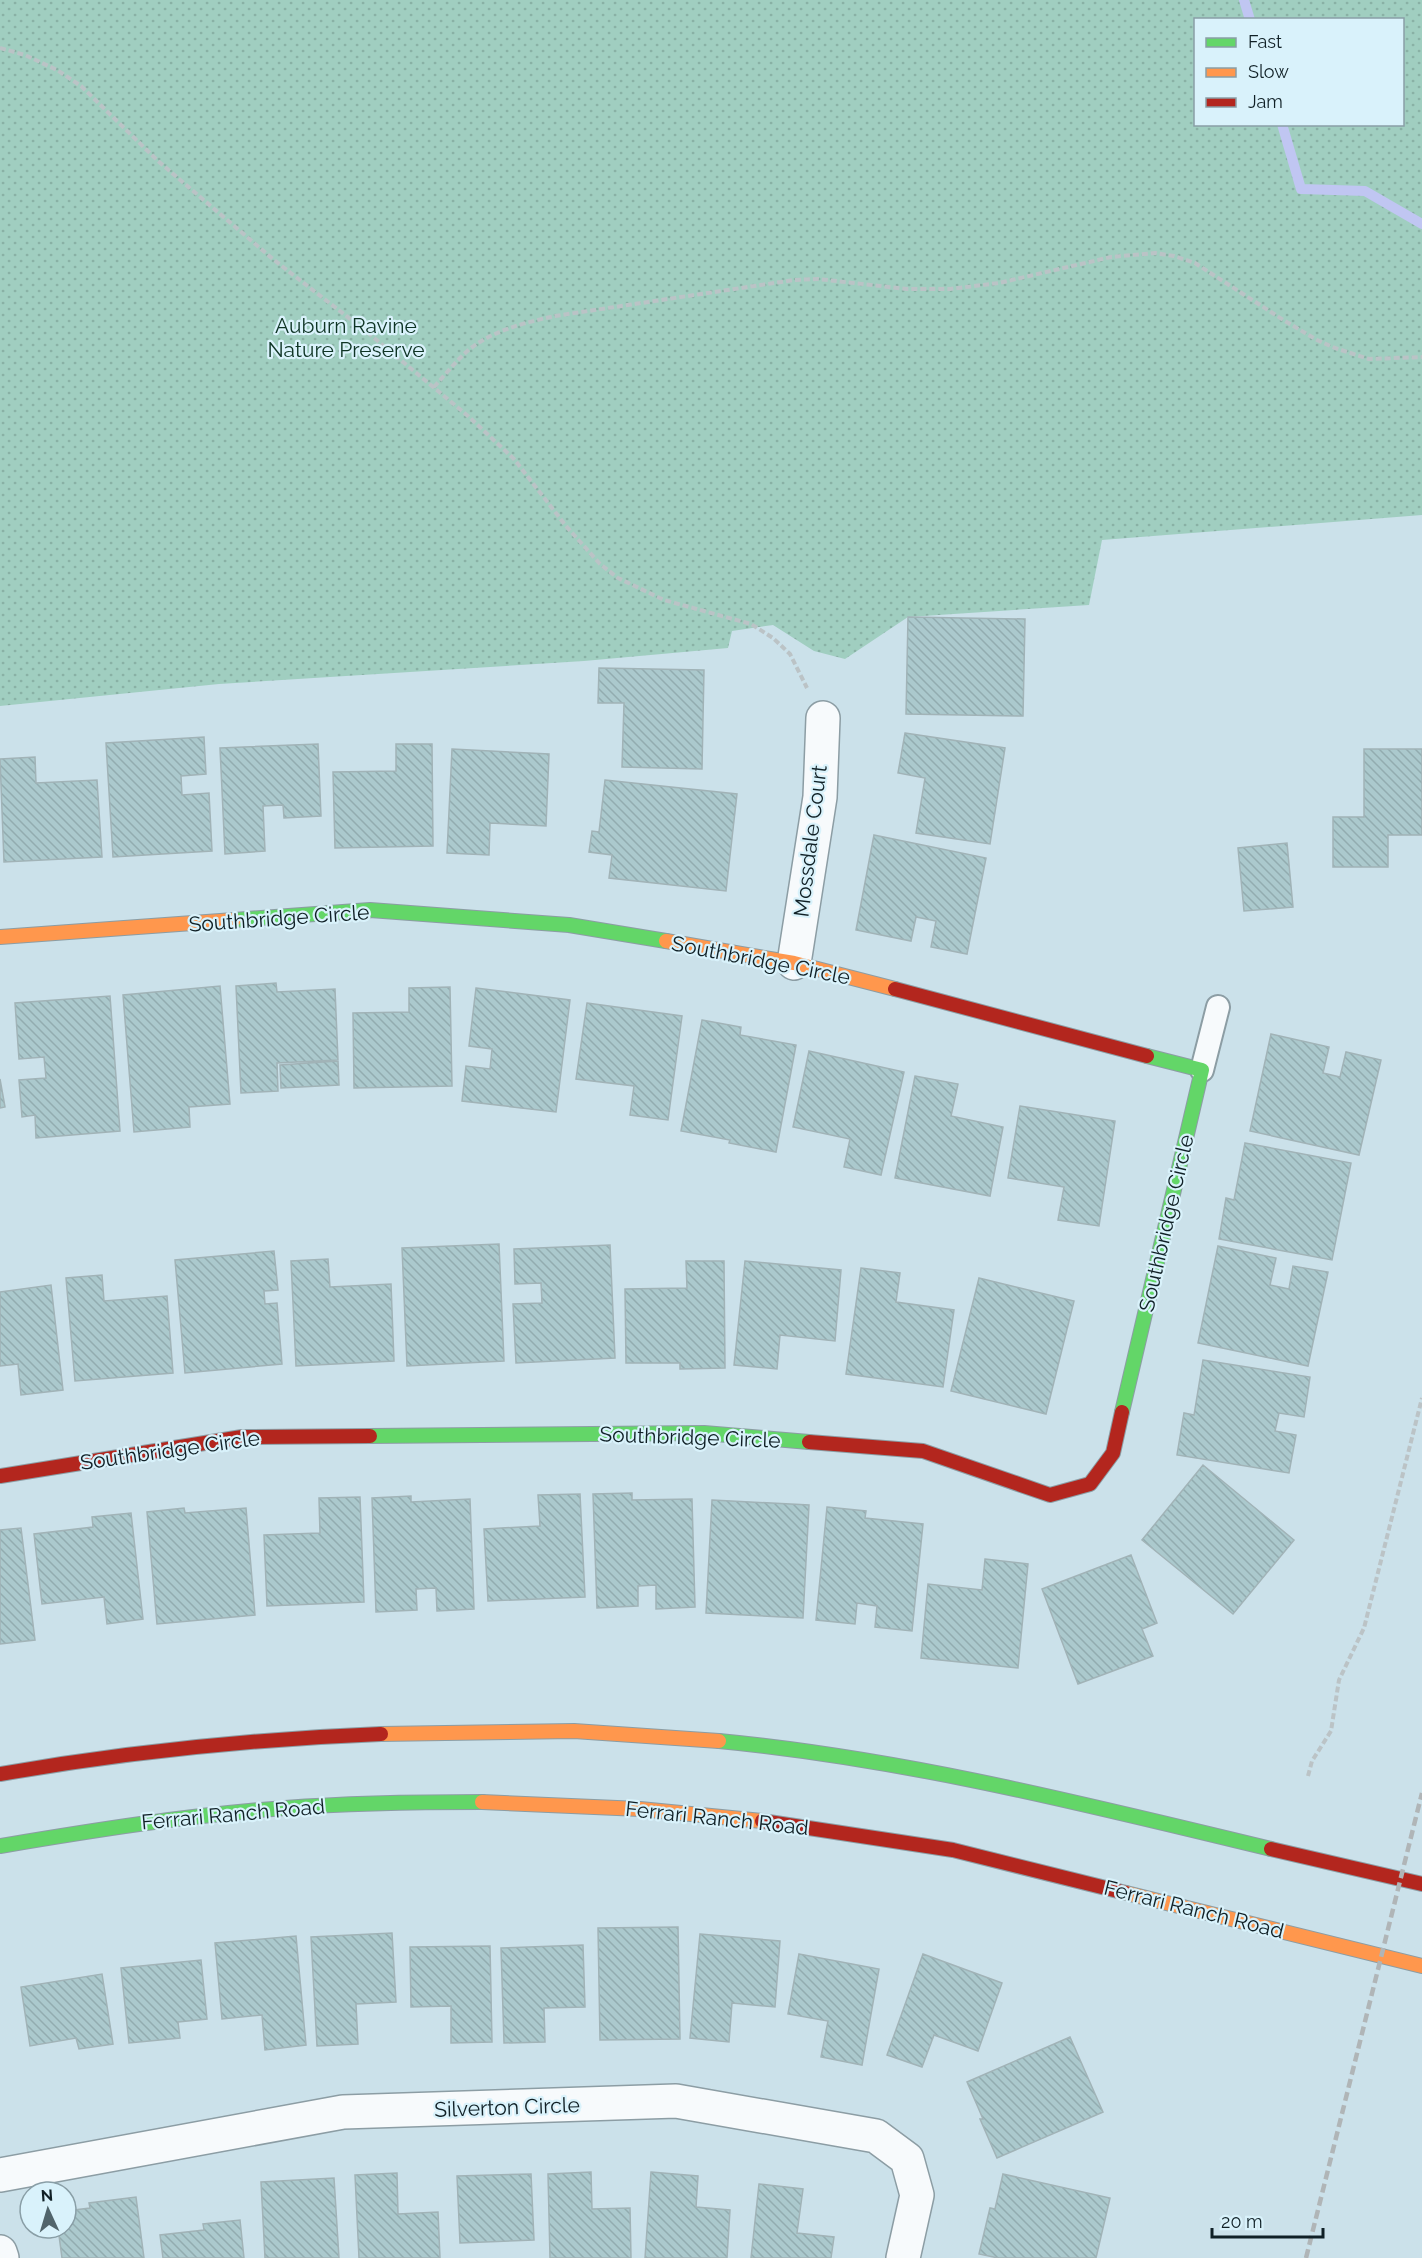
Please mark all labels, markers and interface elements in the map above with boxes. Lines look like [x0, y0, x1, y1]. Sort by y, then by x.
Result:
legend [1194, 18, 1404, 126]
text: Fast [1248, 31, 1282, 52]
text: Slow [1248, 61, 1289, 82]
text: Jam [1248, 91, 1283, 112]
park label: Auburn Ravine Nature Preserve [267, 313, 425, 362]
street label: Mossdale Court [788, 764, 832, 918]
street label: Southbridge Circle [188, 899, 370, 937]
street label: Southbridge Circle [670, 930, 852, 990]
street label: Southbridge Circle [1133, 1132, 1199, 1314]
street label: Southbridge Circle [599, 1421, 781, 1453]
street label: Southbridge Circle [79, 1425, 261, 1475]
street label: Ferrari Ranch Road [140, 1794, 326, 1834]
street label: Ferrari Ranch Road [624, 1796, 810, 1840]
street label: Ferrari Ranch Road [1102, 1875, 1286, 1943]
street label: Silverton Circle [434, 2092, 580, 2122]
north arrow [18, 2180, 78, 2240]
text: N [40, 2186, 54, 2205]
scale bar [1212, 2201, 1323, 2239]
text: 20 m [1221, 2211, 1263, 2232]

